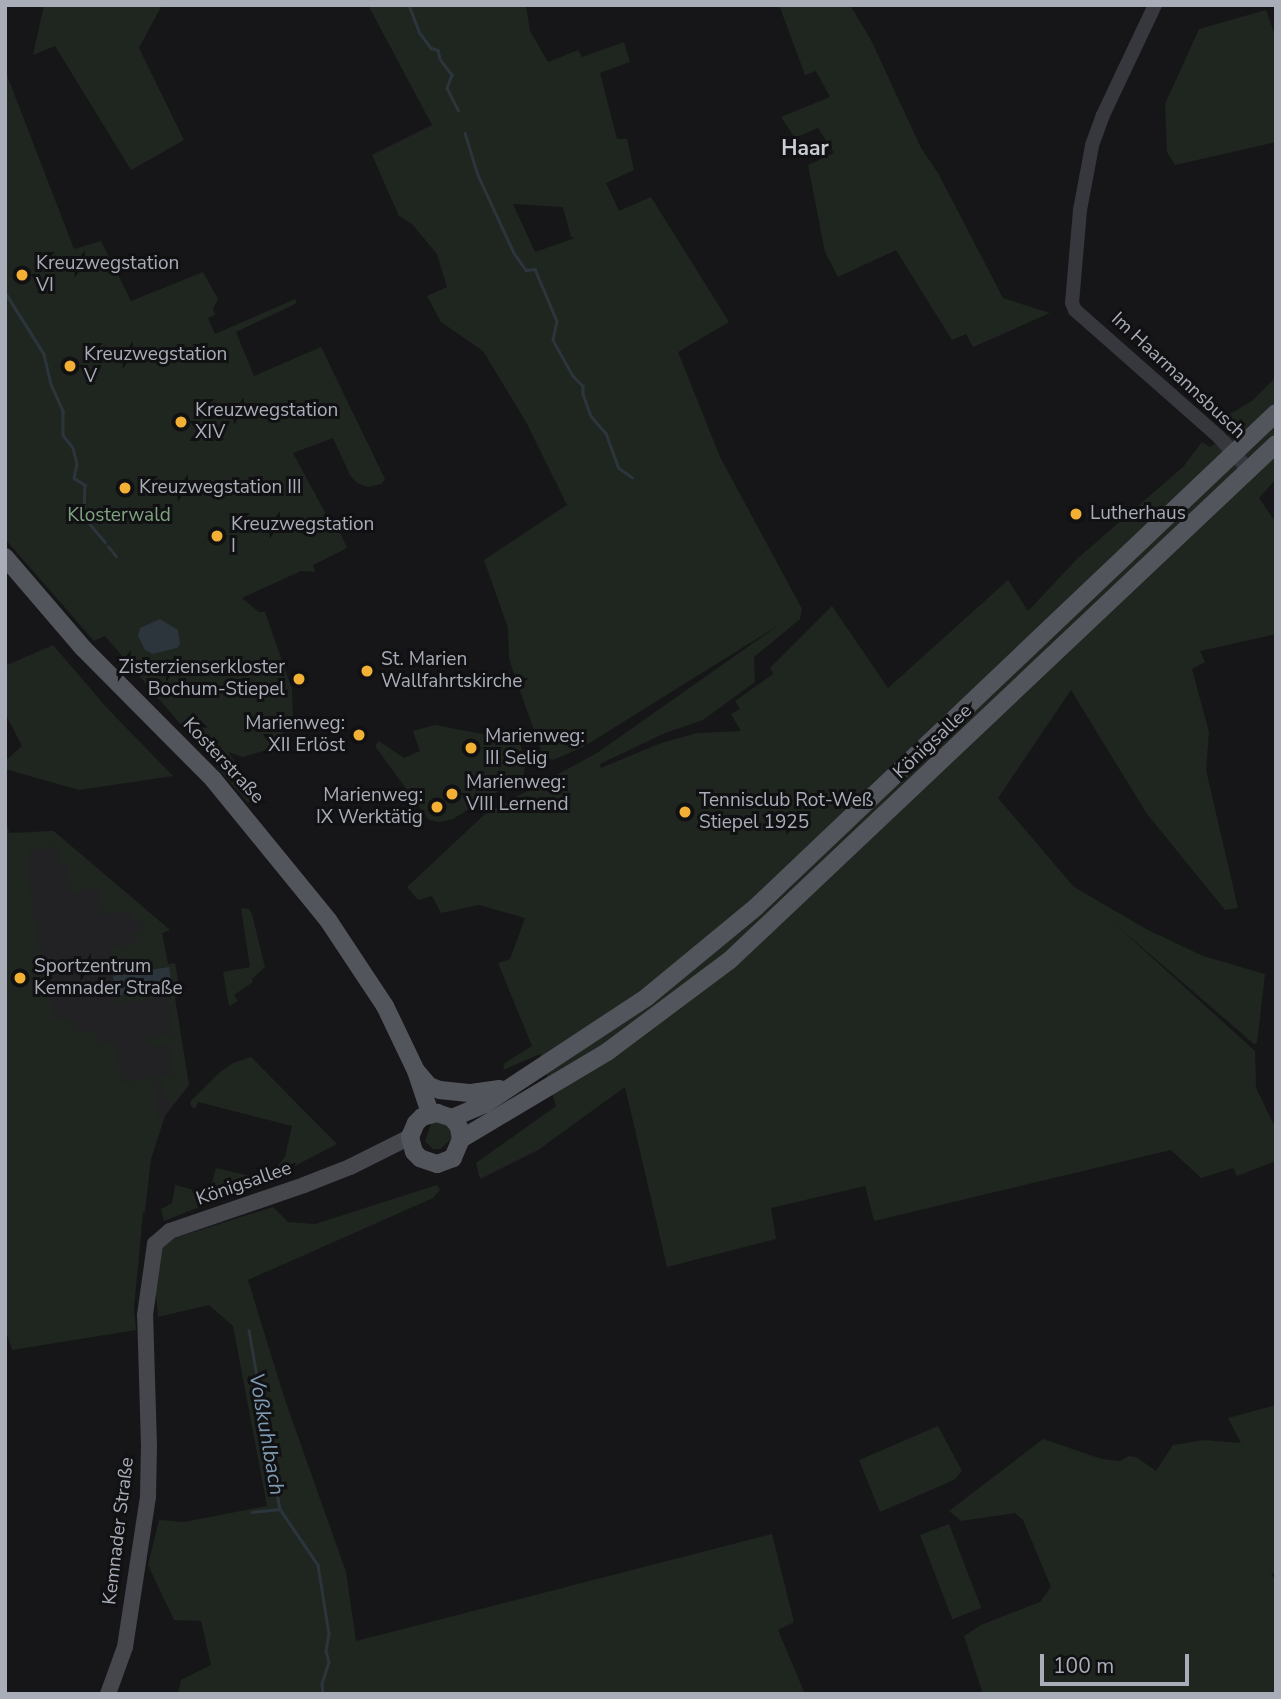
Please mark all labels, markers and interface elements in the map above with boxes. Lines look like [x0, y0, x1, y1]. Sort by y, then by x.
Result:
district label: Haar [781, 135, 829, 161]
place label: Kreuzwegstation VI [36, 253, 179, 297]
marker: Kreuzwegstation VI [14, 267, 30, 283]
street label: Im Haarmannsbusch [1106, 308, 1250, 444]
place label: Kreuzwegstation V [84, 344, 227, 388]
marker: Kreuzwegstation V [62, 358, 78, 374]
place label: Kreuzwegstation XIV [195, 400, 338, 444]
marker: Kreuzwegstation XIV [173, 414, 189, 430]
place label: Kreuzwegstation III [139, 477, 302, 499]
marker: Kreuzwegstation III [117, 480, 133, 496]
place label: Lutherhaus [1090, 503, 1186, 525]
park label: Klosterwald [67, 505, 171, 527]
marker: Lutherhaus [1068, 506, 1084, 522]
place label: Kreuzwegstation I [231, 514, 374, 558]
marker: Kreuzwegstation I [209, 528, 225, 544]
place label: St. Marien Wallfahrtskirche [381, 649, 522, 693]
place label: Zisterzienserkloster Bochum-Stiepel [119, 657, 285, 701]
marker: St. Marien Wallfahrtskirche [359, 663, 375, 679]
marker: Zisterzienserkloster Bochum-Stiepel [291, 671, 307, 687]
street label: Königsallee [889, 700, 977, 784]
street label: Kosterstraße [178, 713, 268, 809]
place label: Marienweg: XII Erlöst [245, 713, 345, 757]
place label: Marienweg: III Selig [485, 726, 585, 770]
marker: Marienweg: XII Erlöst [351, 727, 367, 743]
marker: Marienweg: III Selig [463, 740, 479, 756]
place label: Marienweg: VIII Lernend [466, 772, 568, 816]
place label: Marienweg: IX Werktätig [316, 785, 423, 829]
marker: Marienweg: VIII Lernend [444, 786, 460, 802]
place label: Tennisclub Rot-Weß Stiepel 1925 [699, 790, 873, 834]
marker: Marienweg: IX Werktätig [429, 799, 445, 815]
marker: Tennisclub Rot-Weß Stiepel 1925 [677, 804, 693, 820]
place label: Sportzentrum Kemnader Straße [34, 956, 183, 1000]
marker: Sportzentrum Kemnader Straße [12, 970, 28, 986]
street label: Königsallee [193, 1157, 295, 1211]
water label: Voßkuhlbach [244, 1371, 290, 1497]
street label: Kemnader Straße [99, 1456, 139, 1606]
scale bar [1043, 1640, 1192, 1684]
text: 100 m [1053, 1652, 1114, 1680]

